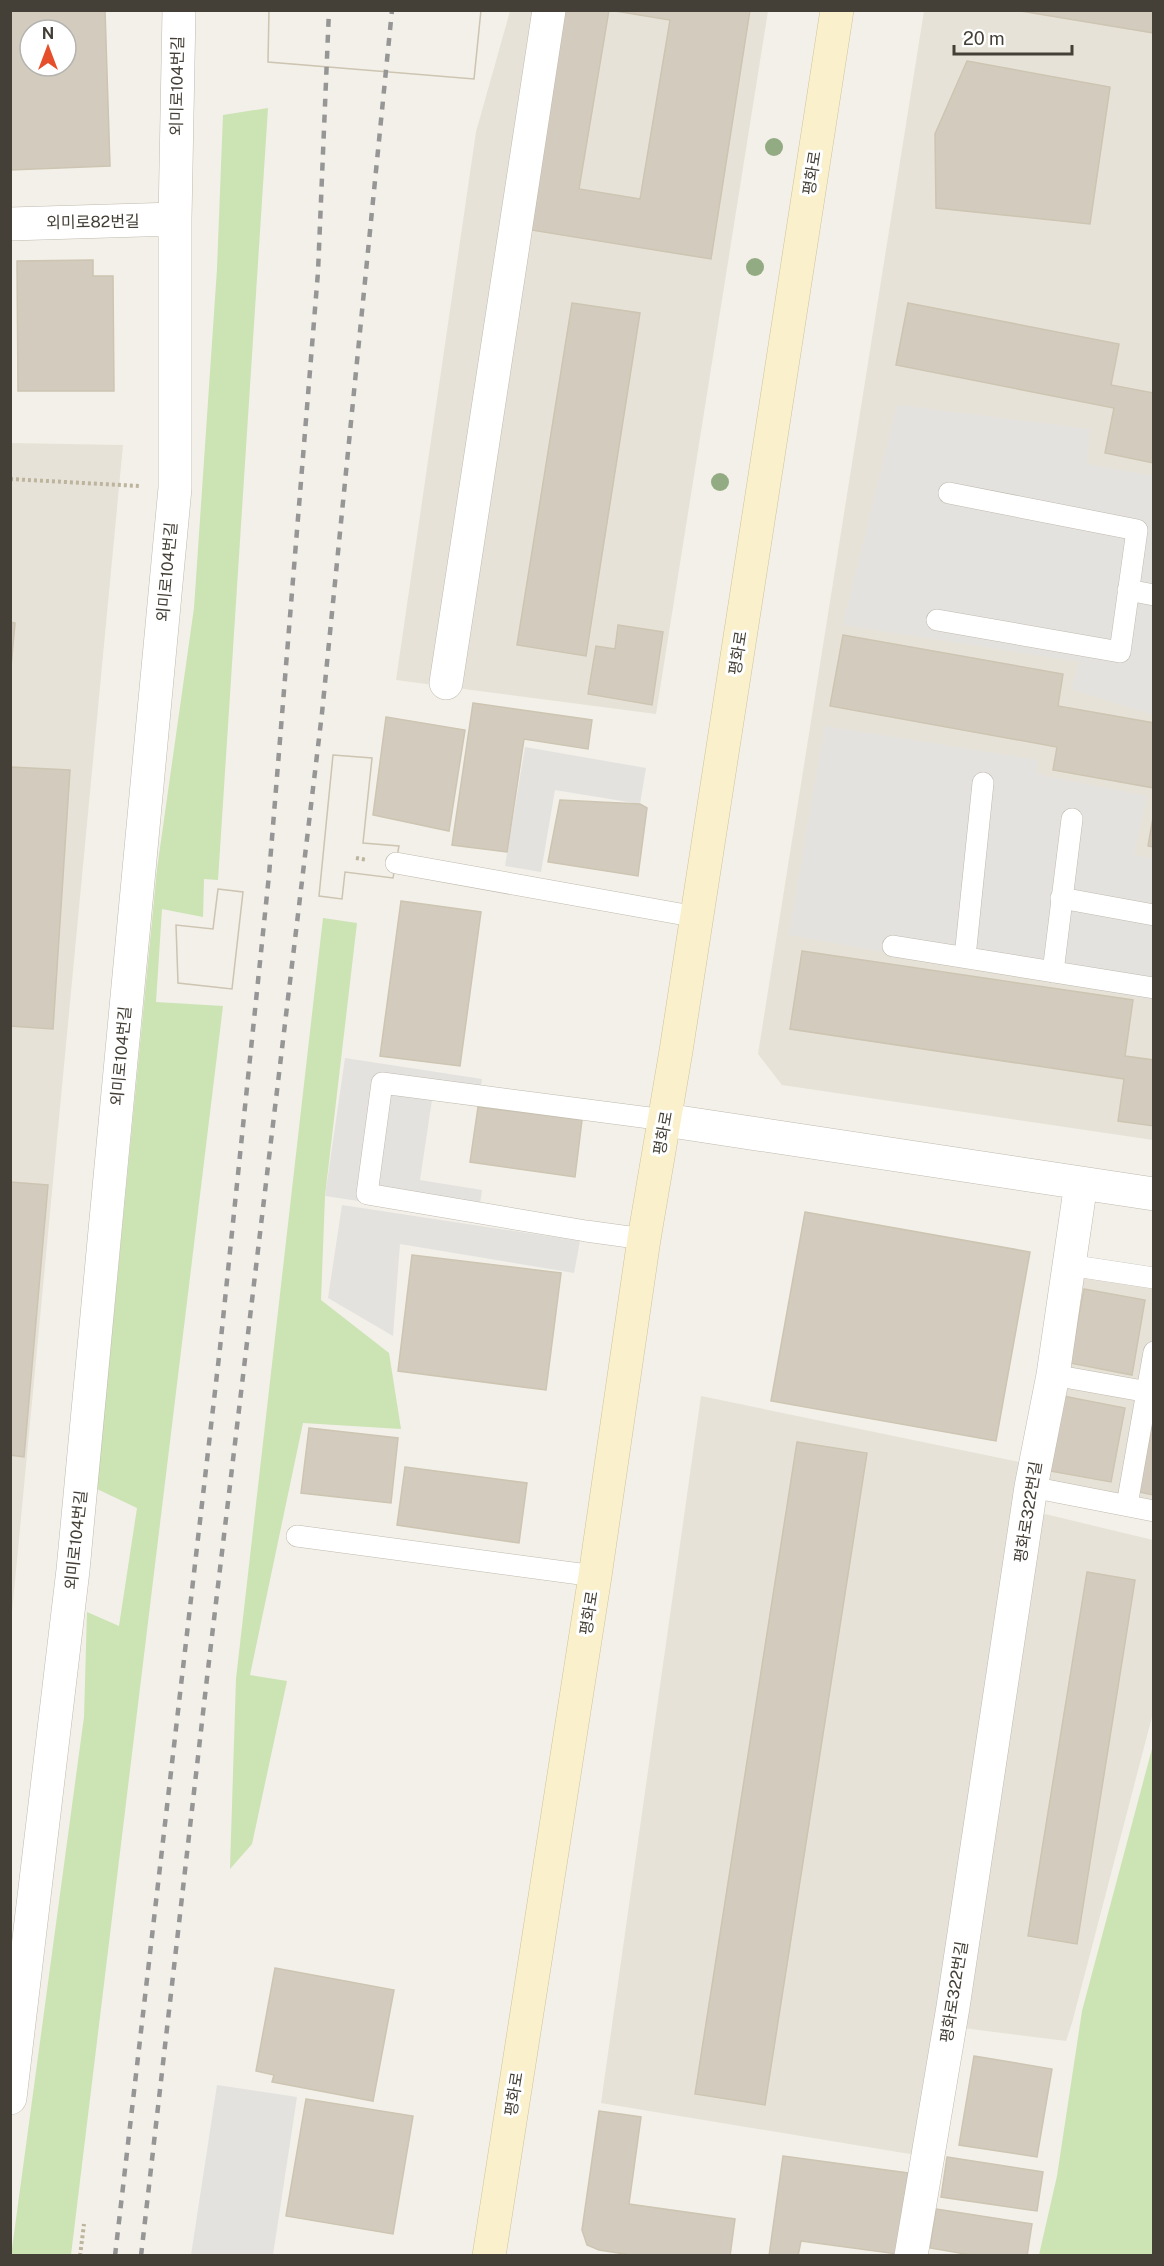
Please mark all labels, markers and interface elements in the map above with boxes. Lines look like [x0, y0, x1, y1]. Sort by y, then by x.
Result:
north arrow [18, 18, 78, 78]
scale bar [954, 18, 1072, 56]
text: N [42, 24, 54, 43]
text: 20 m [963, 28, 1005, 49]
street label: 외미로104번길 [167, 36, 187, 136]
street label: 평화로 [799, 149, 825, 196]
street label: 외미로82번길 [46, 212, 140, 232]
street label: 외미로104번길 [153, 521, 181, 623]
street label: 평화로 [725, 629, 751, 676]
street label: 외미로104번길 [107, 1005, 135, 1107]
street label: 평화로 [650, 1109, 676, 1156]
street label: 평화로322번길 [1011, 1460, 1045, 1564]
street label: 외미로104번길 [61, 1489, 91, 1591]
street label: 평화로 [576, 1589, 602, 1636]
street label: 평화로322번길 [937, 1940, 971, 2044]
street label: 평화로 [501, 2070, 527, 2117]

